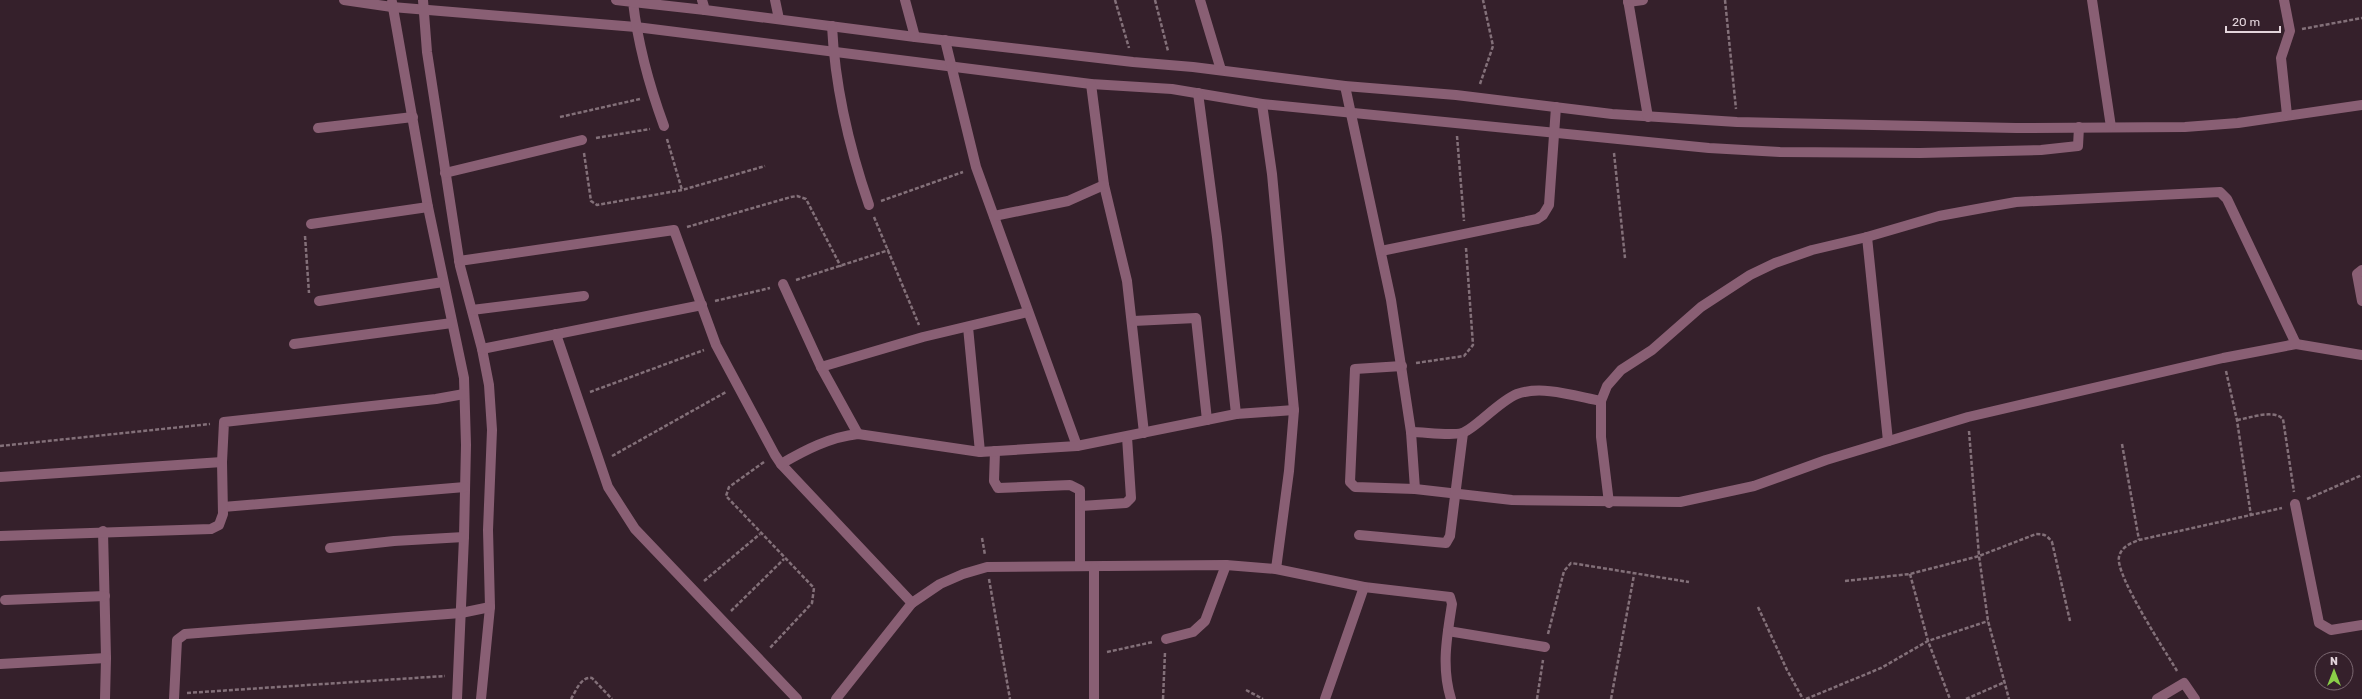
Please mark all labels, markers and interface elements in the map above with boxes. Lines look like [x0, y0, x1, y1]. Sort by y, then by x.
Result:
scale bar [2226, 8, 2280, 34]
text: 20 m [2232, 15, 2260, 29]
north arrow [2314, 651, 2354, 691]
text: N [2330, 655, 2338, 668]

